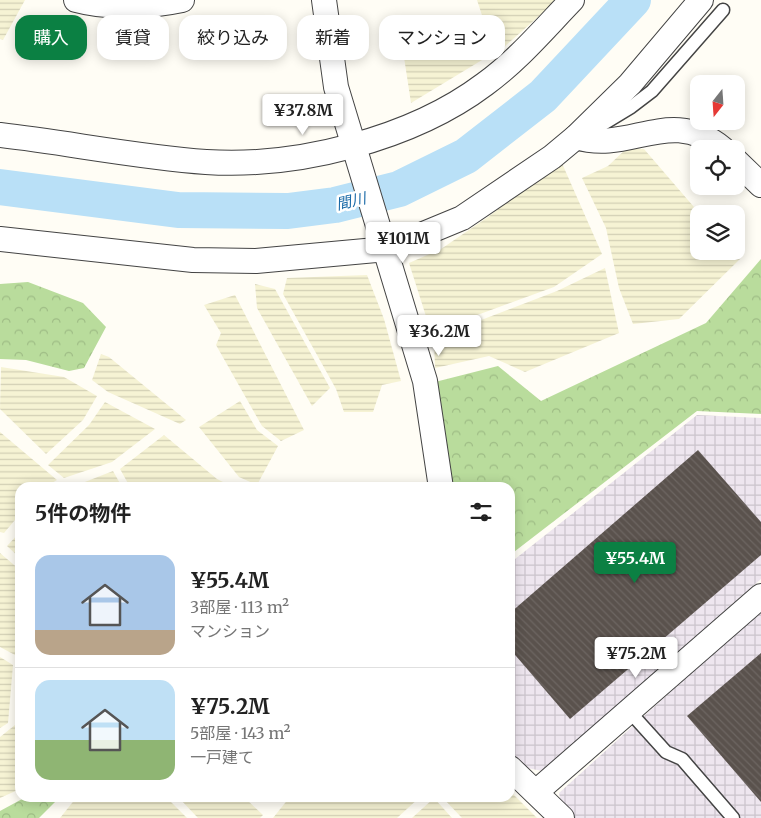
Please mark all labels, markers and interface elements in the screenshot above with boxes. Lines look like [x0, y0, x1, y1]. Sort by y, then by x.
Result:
chip: 購入 [15, 15, 87, 60]
chip: 賃貸 [97, 15, 169, 60]
chip: 絞り込み [179, 15, 287, 60]
chip: 新着 [297, 15, 369, 60]
chip: マンション [379, 15, 505, 60]
north arrow [690, 75, 745, 130]
map controls [690, 75, 745, 260]
pin: ¥37.8M [262, 94, 344, 136]
text: ¥37.8M [273, 100, 333, 120]
button: locate [690, 140, 745, 195]
water label: 間川 [334, 188, 370, 214]
button: layers [690, 205, 745, 260]
pin: ¥101M [368, 222, 438, 264]
text: ¥101M [377, 228, 429, 248]
pin: ¥36.2M [398, 314, 480, 357]
text: ¥36.2M [408, 321, 470, 341]
icon: filters [467, 498, 495, 526]
text: 5件の物件 [35, 500, 131, 527]
pin: ¥55.4M [594, 542, 676, 584]
text: ¥55.4M [605, 548, 665, 568]
text: ¥55.4M [190, 567, 269, 594]
icon: home [75, 575, 135, 635]
text: 3部屋 · 113 m² [190, 597, 289, 617]
text: マンション [190, 621, 270, 641]
pin: ¥75.2M [595, 636, 677, 679]
text: ¥75.2M [606, 643, 666, 663]
text: ¥75.2M [190, 693, 270, 720]
icon: home [75, 700, 135, 760]
text: 5部屋 · 143 m² [190, 723, 290, 743]
text: 一戸建て [190, 747, 254, 767]

